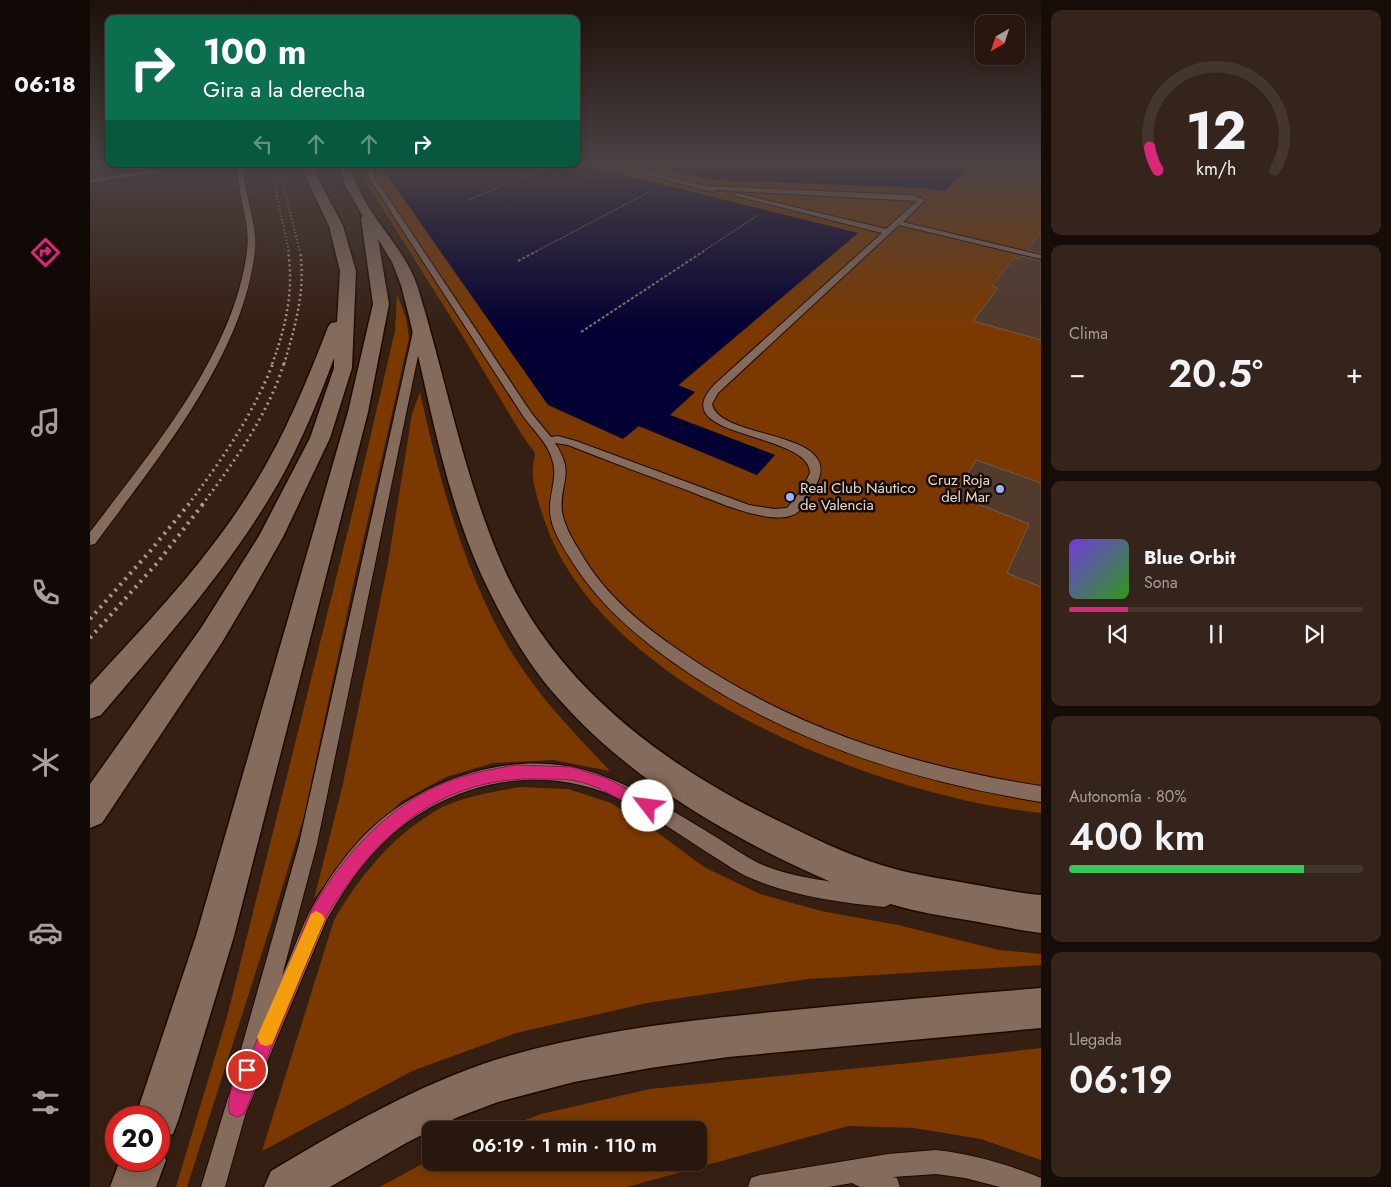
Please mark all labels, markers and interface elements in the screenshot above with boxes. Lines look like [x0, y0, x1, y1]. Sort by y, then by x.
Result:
north arrow [975, 15, 1025, 65]
map controls [975, 15, 1025, 65]
text: 100 m [203, 27, 306, 77]
icon: right [120, 35, 185, 100]
text: 06:18 [14, 68, 76, 100]
text: Gira a la derecha [203, 73, 365, 105]
text: 12 [1186, 93, 1246, 169]
icon: left [249, 130, 277, 158]
icon: ahead [302, 130, 330, 158]
icon: ahead [355, 130, 383, 158]
icon: right [408, 130, 436, 158]
text: km/h [1196, 156, 1236, 182]
icon: directions [28, 235, 63, 270]
text: Clima [1069, 322, 1108, 345]
text: 20.5° [1168, 346, 1263, 401]
text: − [1069, 353, 1086, 394]
text: + [1346, 353, 1363, 394]
icon: music [28, 405, 63, 440]
place label: Cruz Roja del Mar [928, 469, 991, 508]
place label: Real Club Náutico de Valencia [800, 477, 916, 516]
marker: Cruz Roja del Mar [994, 483, 1006, 495]
marker: Real Club Náutico de Valencia [784, 491, 796, 503]
text: Blue Orbit [1144, 544, 1236, 571]
text: Sona [1144, 571, 1178, 594]
icon: phone [28, 575, 63, 610]
icon: previous [1104, 620, 1132, 648]
icon: pause [1202, 620, 1230, 648]
icon: next [1300, 620, 1328, 648]
icon: climate [28, 745, 63, 780]
position arrow [621, 779, 673, 831]
text: Autonomía · 80% [1069, 785, 1186, 808]
text: 400 km [1069, 809, 1205, 864]
icon: car [28, 915, 63, 950]
text: Llegada [1069, 1028, 1122, 1051]
pin [226, 1049, 268, 1091]
text: 06:19 [1069, 1052, 1173, 1107]
icon: arrive [233, 1056, 261, 1084]
icon: filters [28, 1085, 63, 1120]
speed limit sign: 20 [105, 1106, 170, 1171]
text: 06:19 · 1 min · 110 m [472, 1132, 657, 1159]

